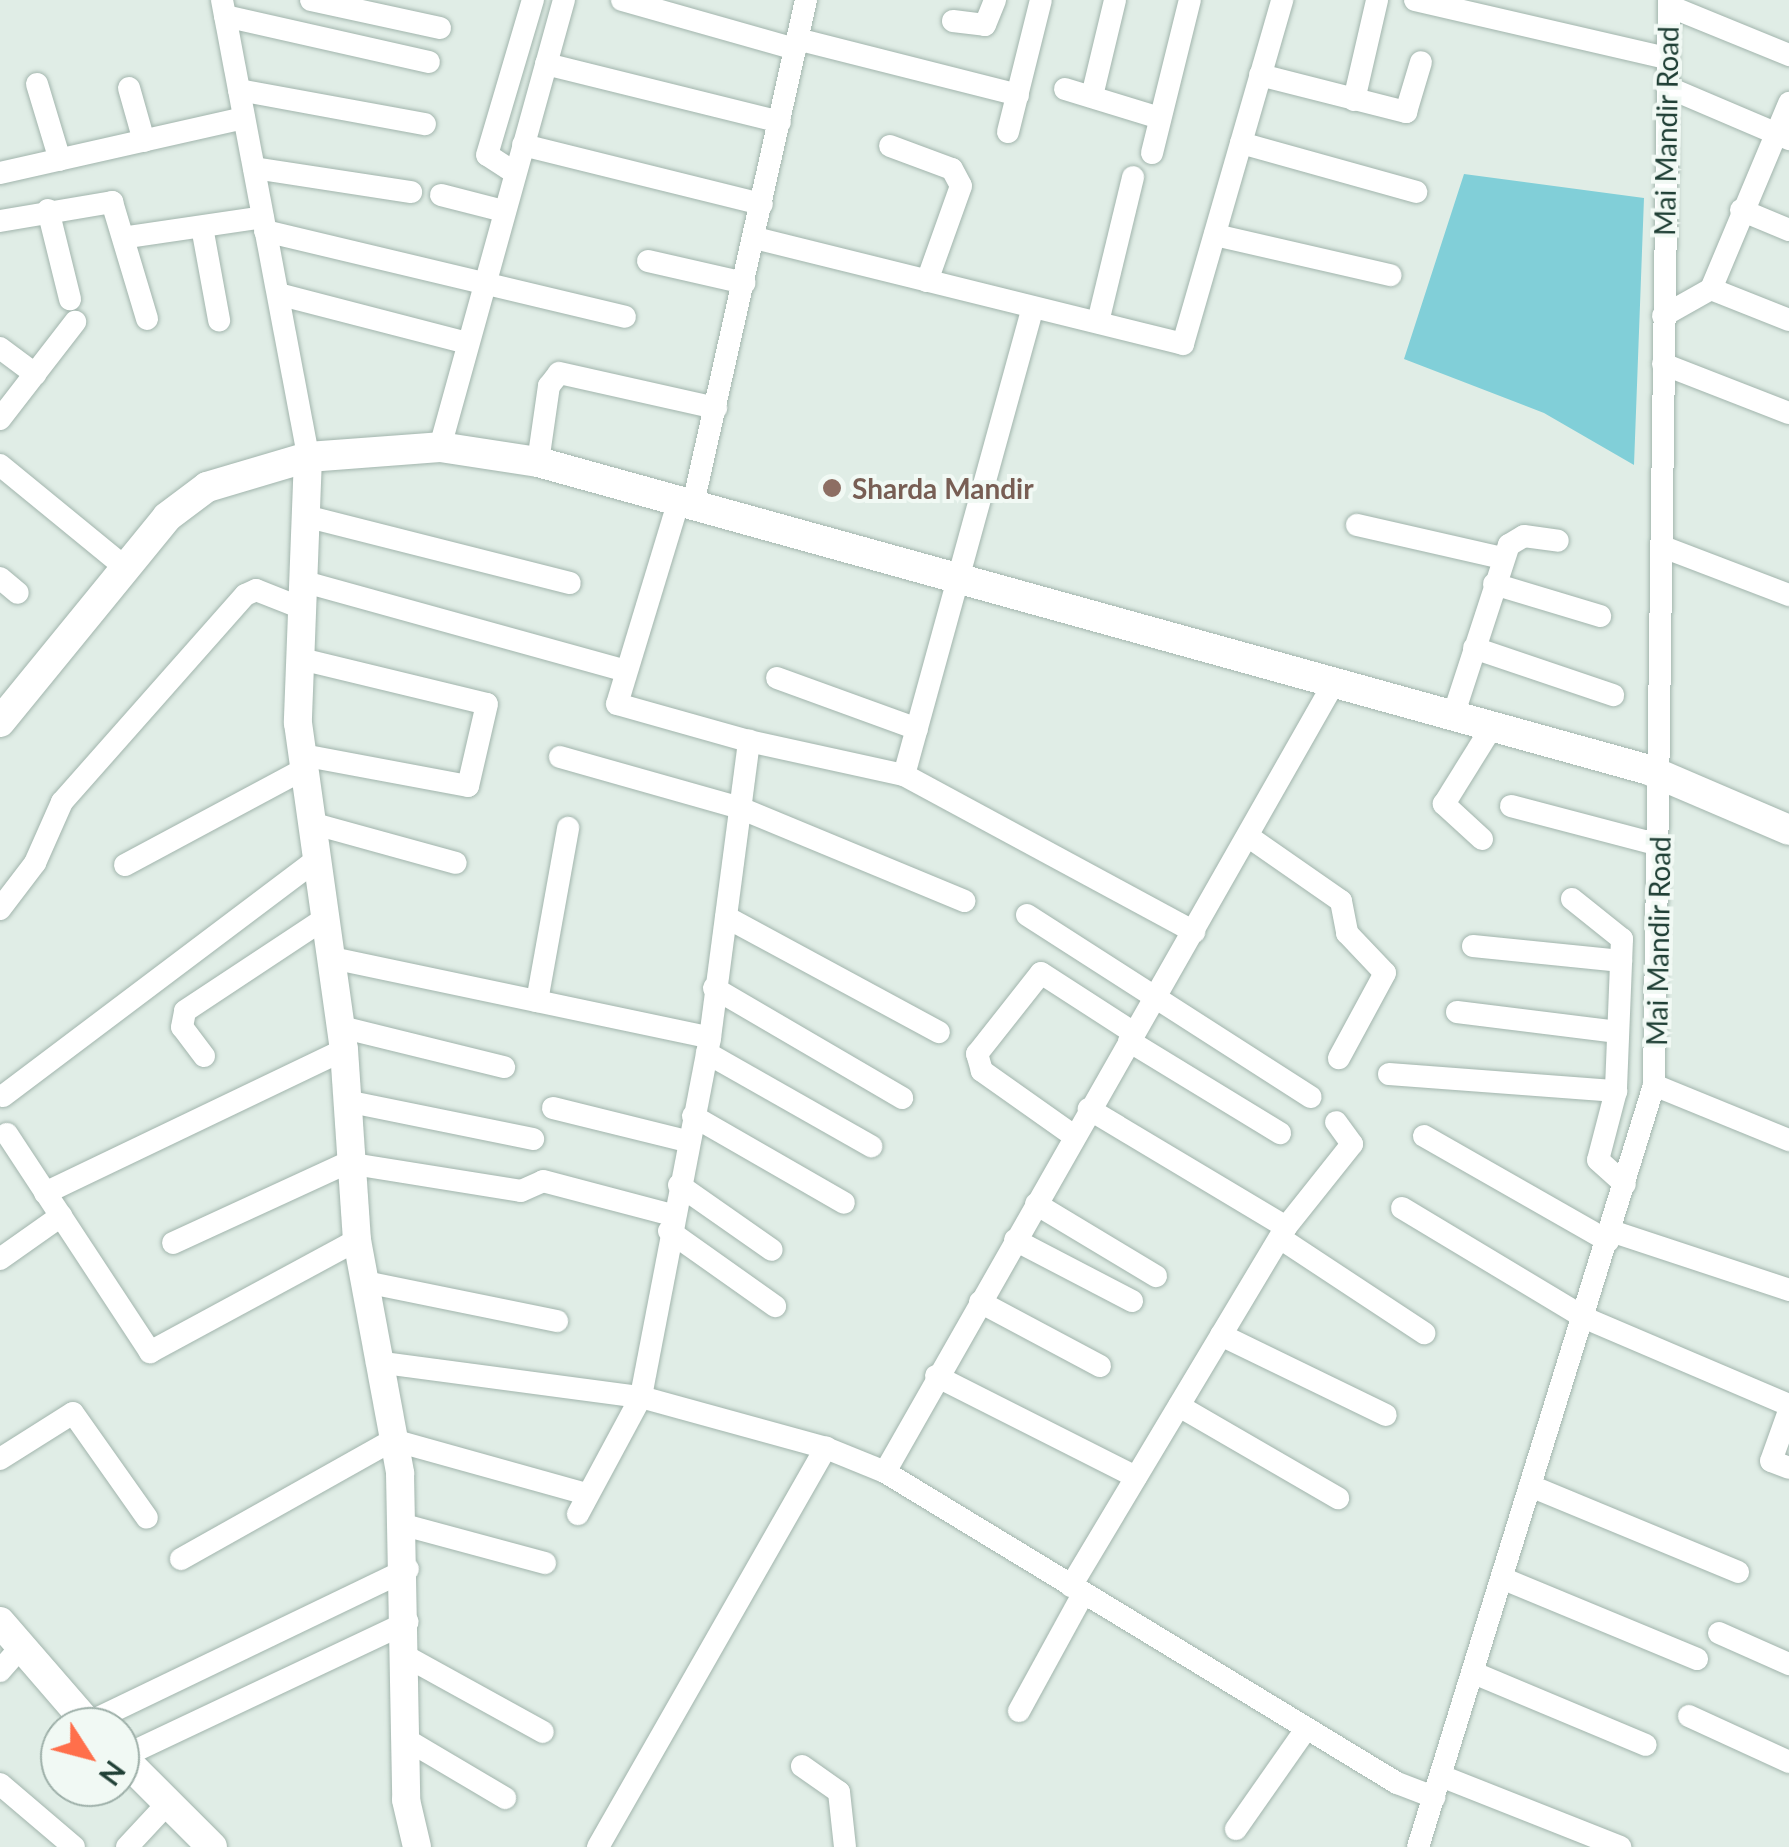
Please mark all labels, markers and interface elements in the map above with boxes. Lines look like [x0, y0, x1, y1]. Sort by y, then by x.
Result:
street label: Mai Mandir Road [1647, 26, 1685, 236]
place label: Sharda Mandir [852, 471, 1034, 505]
marker: Sharda Mandir [821, 477, 843, 499]
street label: Mai Mandir Road [1639, 836, 1677, 1046]
north arrow [40, 1707, 140, 1807]
text: N [93, 1755, 133, 1792]

